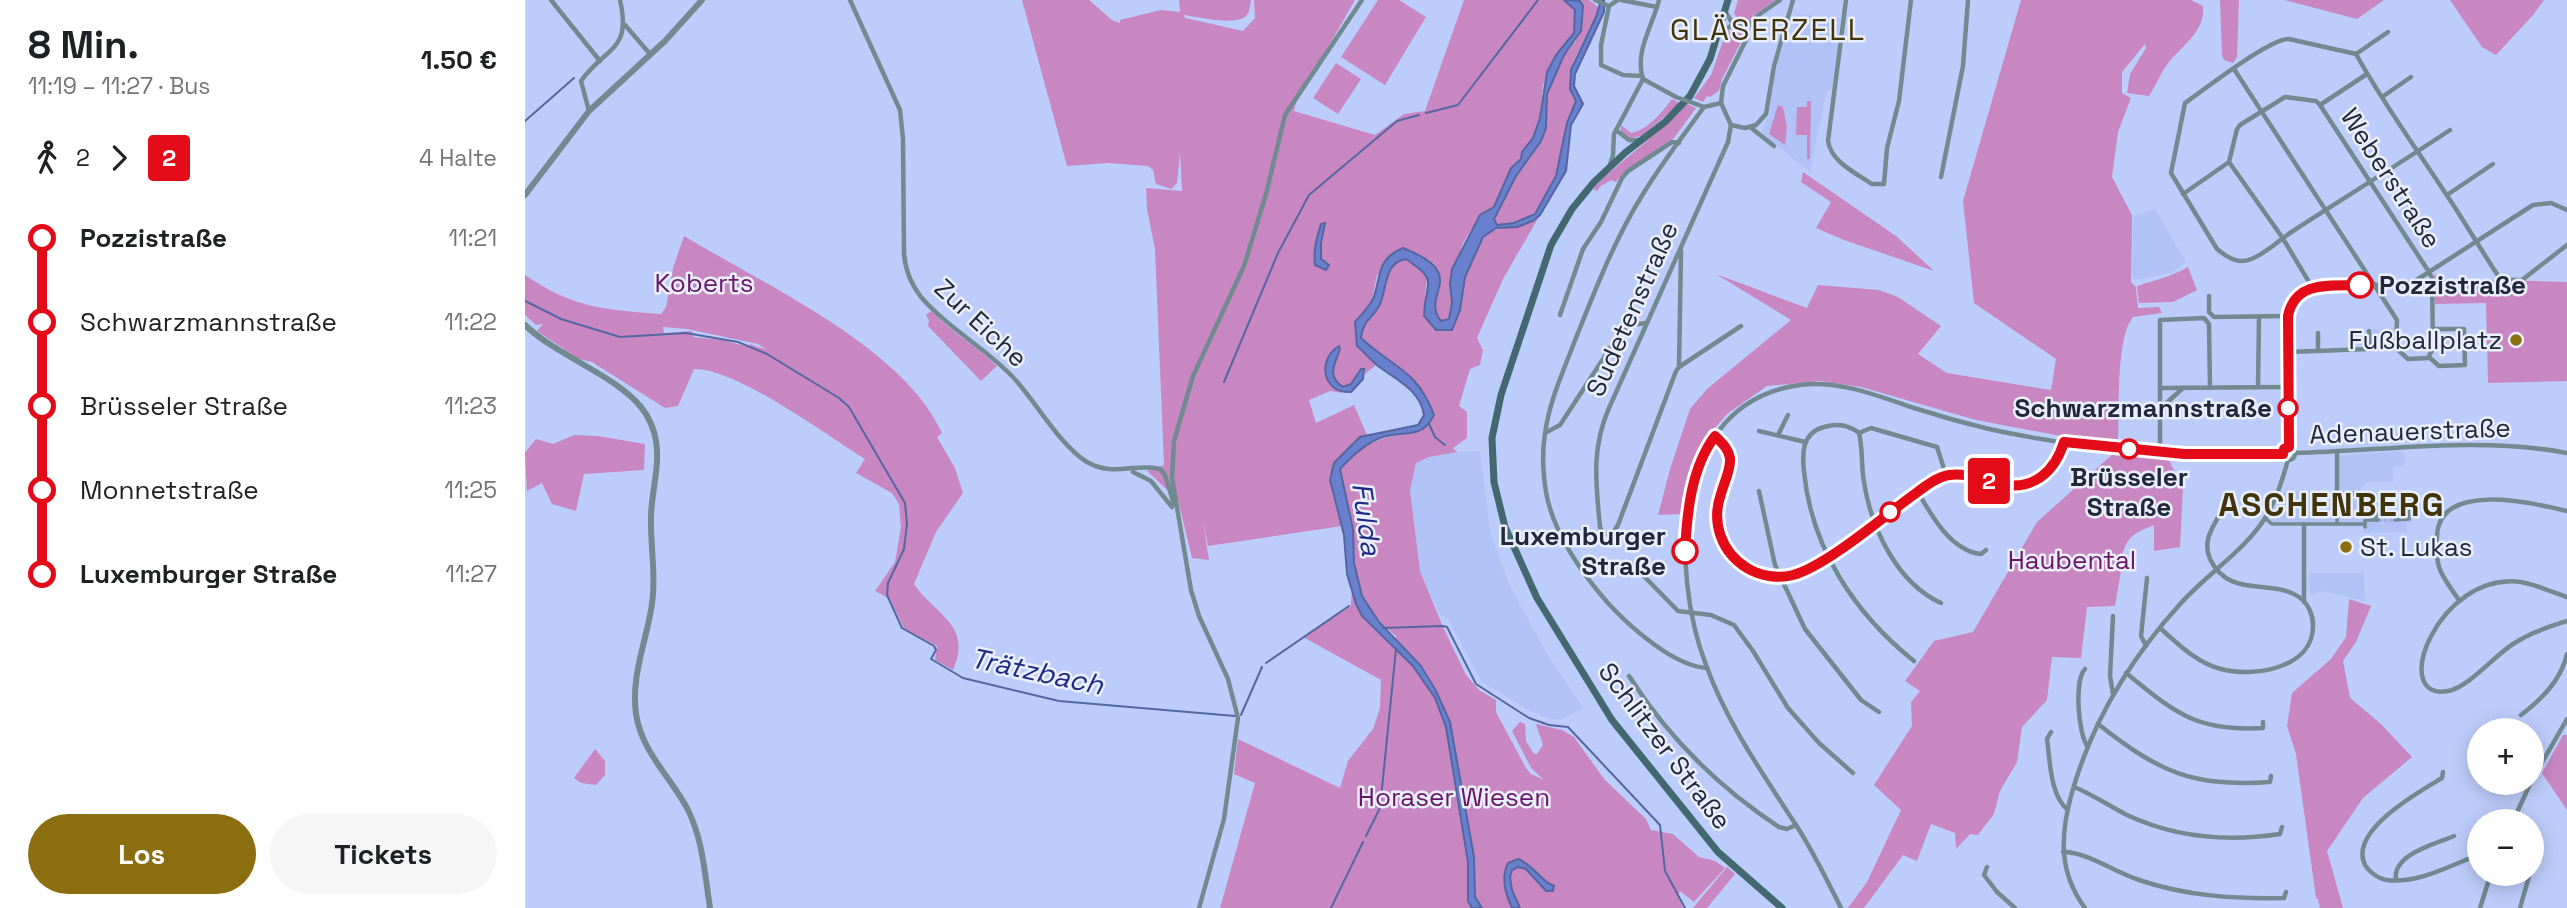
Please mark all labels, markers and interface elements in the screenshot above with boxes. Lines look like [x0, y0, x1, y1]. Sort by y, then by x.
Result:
district label: GLÄSERZELL [1670, 10, 1866, 49]
text: 8 Min. [28, 21, 139, 69]
text: 1.50 € [421, 43, 497, 77]
text: 11:19 – 11:27 · Bus [28, 71, 210, 101]
street label: Weberstraße [2333, 101, 2449, 255]
icon: walk [28, 139, 66, 177]
icon: forward [100, 139, 138, 177]
text: 2 [162, 142, 176, 173]
text: 2 [76, 143, 90, 173]
text: 4 Halte [419, 143, 497, 173]
street label: Sudetenstraße [1578, 216, 1686, 402]
text: Pozzistraße [80, 221, 227, 255]
text: 11:21 [448, 223, 497, 253]
park label: Koberts [655, 266, 754, 300]
place label: Pozzistraße [2379, 268, 2526, 302]
street label: Zur Eiche [927, 271, 1035, 375]
marker: Pozzistraße [2347, 272, 2373, 298]
text: Schwarzmannstraße [80, 305, 337, 339]
text: 11:22 [444, 307, 497, 337]
place label: Fußballplatz [2349, 323, 2502, 357]
marker: Fußballplatz [2508, 332, 2524, 348]
text: Brüsseler Straße [80, 389, 288, 423]
text: 11:23 [444, 391, 497, 421]
place label: Schwarzmannstraße [2014, 391, 2272, 425]
marker: Schwarzmannstraße [2278, 398, 2298, 418]
street label: Adenauerstraße [2309, 410, 2511, 452]
marker: Brüsseler Straße [2119, 439, 2139, 459]
line badge: 2 [1966, 458, 2012, 504]
place label: Brüsseler Straße [2070, 460, 2188, 524]
text: 2 [1982, 465, 1996, 496]
text: Monnetstraße [80, 473, 259, 507]
text: 11:25 [444, 475, 497, 505]
water label: Fulda [1344, 480, 1390, 559]
district label: ASCHENBERG [2218, 484, 2446, 526]
unlabelled marker [1880, 502, 1900, 522]
place label: Luxemburger Straße [1500, 519, 1666, 583]
place label: St. Lukas [2360, 530, 2473, 564]
marker: Luxemburger Straße [1672, 538, 1698, 564]
marker: St. Lukas [2338, 539, 2354, 555]
park label: Haubental [2008, 543, 2136, 577]
text: Luxemburger Straße [80, 557, 337, 591]
text: 11:27 [445, 559, 497, 589]
water label: Trätzbach [967, 639, 1107, 703]
street label: Schlitzer Straße [1591, 656, 1739, 836]
map controls [2467, 718, 2544, 886]
button: + [2467, 718, 2544, 795]
park label: Horaser Wiesen [1358, 780, 1550, 814]
button: − [2467, 809, 2544, 886]
button: Los [28, 814, 256, 894]
button: Tickets [270, 814, 497, 894]

